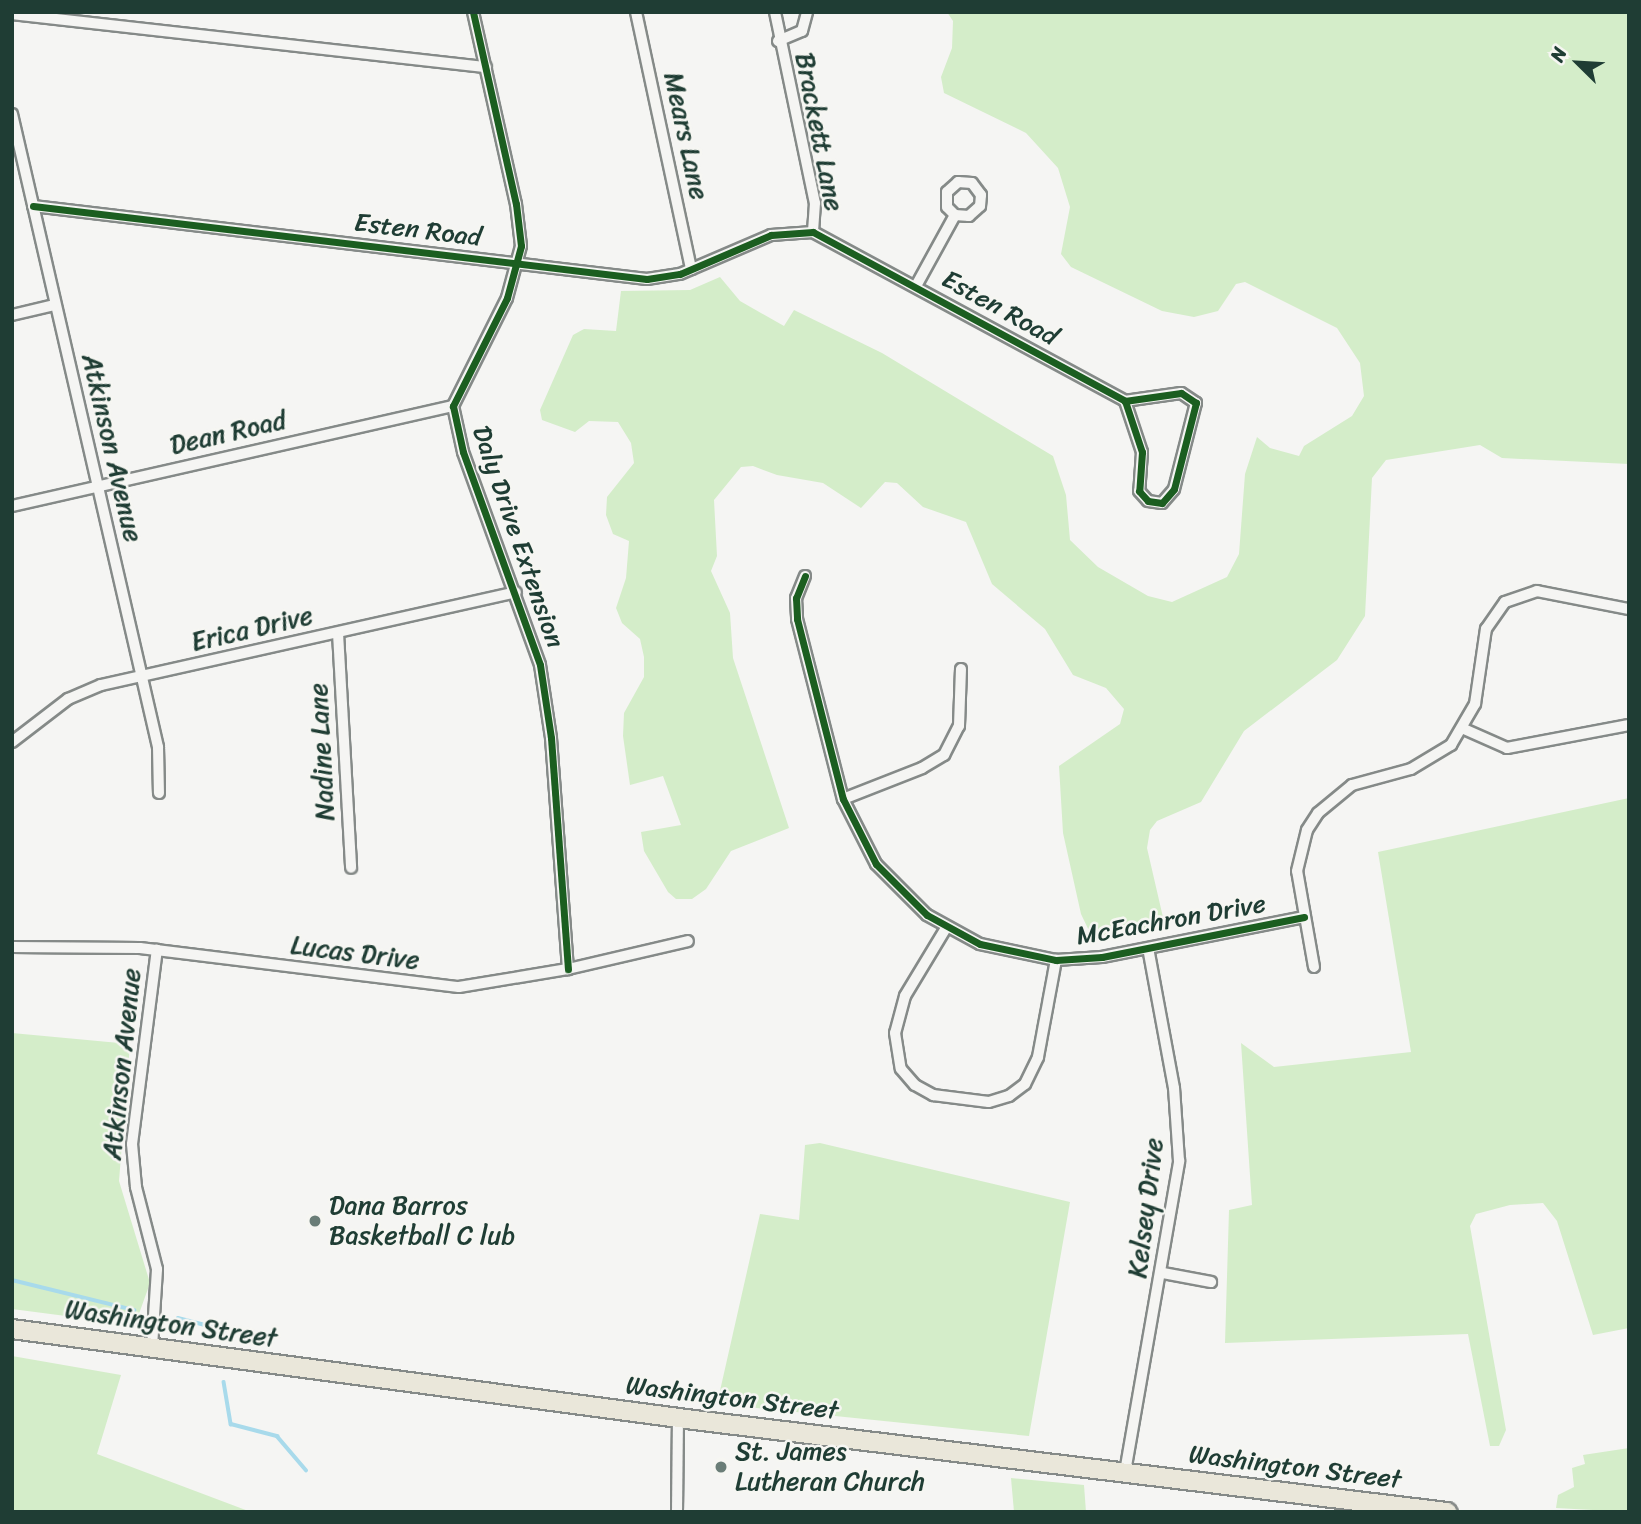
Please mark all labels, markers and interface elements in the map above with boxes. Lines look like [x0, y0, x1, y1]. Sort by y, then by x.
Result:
north arrow [1543, 28, 1613, 98]
text: N [1541, 42, 1576, 67]
street label: Brackett Lane [788, 50, 850, 214]
street label: Mears Lane [657, 69, 715, 203]
street label: Esten Road [353, 207, 483, 253]
street label: Esten Road [937, 263, 1063, 353]
street label: Atkinson Avenue [75, 351, 149, 545]
street label: Dean Road [167, 404, 289, 462]
street label: Daly Drive Extension [465, 421, 571, 653]
street label: Erica Drive [188, 600, 316, 658]
street label: Nadine Lane [303, 682, 341, 822]
street label: McEachron Drive [1074, 888, 1268, 952]
street label: Lucas Drive [289, 930, 421, 976]
street label: Atkinson Avenue [96, 967, 148, 1161]
street label: Kelsey Drive [1122, 1136, 1170, 1280]
place label: Dana Barros Basketball C lub [329, 1190, 515, 1252]
marker: Dana Barros Basketball C lub [307, 1213, 323, 1229]
street label: Washington Street [63, 1294, 279, 1354]
street label: Washington Street [624, 1369, 840, 1427]
place label: St. James Lutheran Church [735, 1436, 925, 1498]
street label: Washington Street [1187, 1438, 1403, 1496]
marker: St. James Lutheran Church [713, 1459, 729, 1475]

